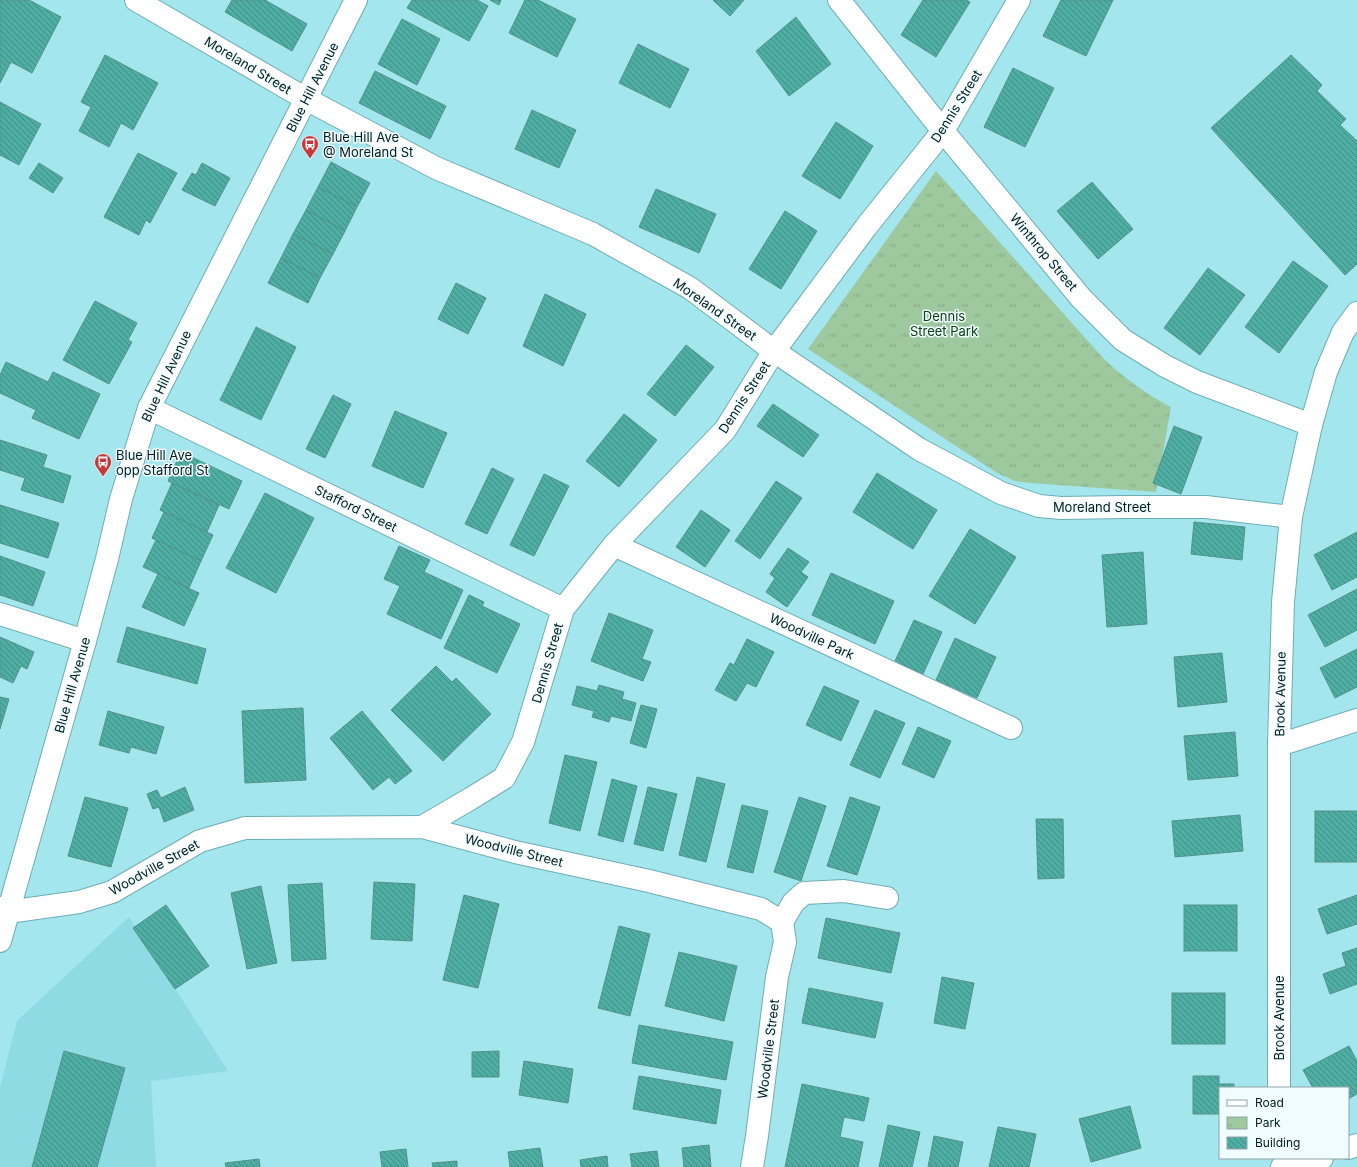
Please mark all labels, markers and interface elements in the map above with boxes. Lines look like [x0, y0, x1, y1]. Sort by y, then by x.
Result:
street label: Moreland Street [202, 33, 294, 97]
street label: Blue Hill Avenue [282, 39, 342, 135]
street label: Dennis Street [927, 67, 985, 145]
place label: Blue Hill Ave @ Moreland St [323, 129, 413, 160]
bus stop icon: Blue Hill Ave @ Moreland St [300, 134, 320, 159]
street label: Winthrop Street [1007, 210, 1081, 294]
street label: Moreland Street [670, 274, 760, 344]
park label: Dennis Street Park [910, 308, 978, 339]
street label: Blue Hill Avenue [138, 328, 194, 424]
street label: Dennis Street [715, 358, 773, 436]
place label: Blue Hill Ave opp Stafford St [116, 447, 209, 478]
bus stop icon: Blue Hill Ave opp Stafford St [93, 452, 113, 477]
street label: Stafford Street [312, 481, 400, 535]
street label: Moreland Street [1053, 499, 1151, 515]
street label: Woodville Park [767, 609, 857, 663]
street label: Dennis Street [528, 621, 566, 705]
street label: Blue Hill Avenue [51, 635, 93, 735]
street label: Brook Avenue [1271, 651, 1289, 737]
street label: Woodville Street [463, 830, 565, 870]
street label: Woodville Street [106, 836, 202, 898]
street label: Brook Avenue [1271, 975, 1287, 1061]
street label: Woodville Street [754, 998, 782, 1100]
legend [1219, 1087, 1349, 1159]
text: Road [1255, 1095, 1284, 1110]
text: Park [1255, 1115, 1281, 1130]
text: Building [1255, 1135, 1300, 1150]

